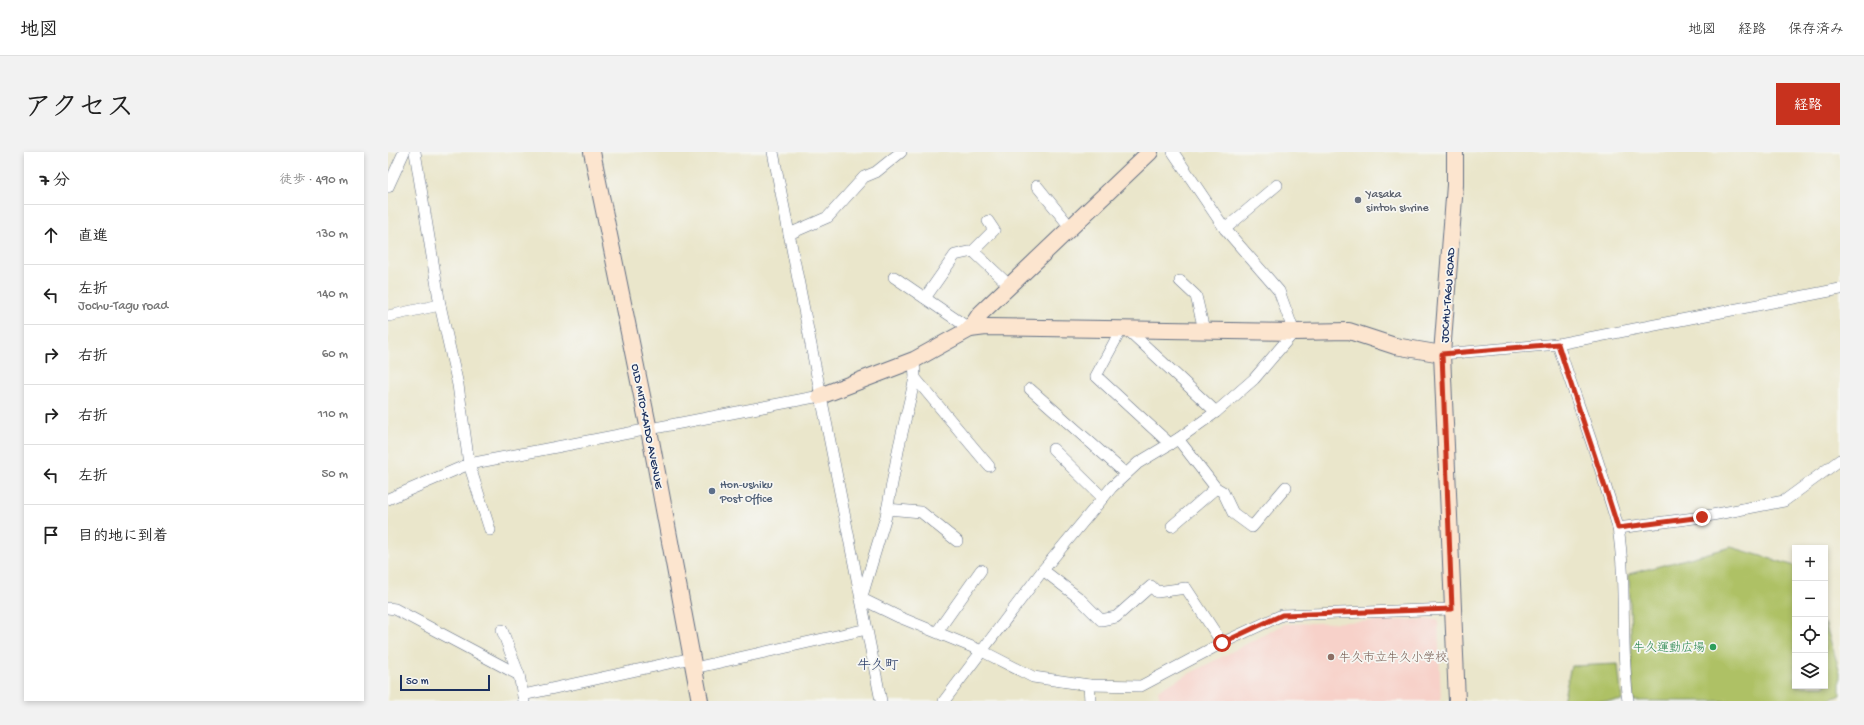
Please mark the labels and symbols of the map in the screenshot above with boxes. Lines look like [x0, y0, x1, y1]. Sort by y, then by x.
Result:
place label: Yasaka sintoh shrine [1365, 188, 1430, 216]
marker: Yasaka sintoh shrine [1353, 195, 1363, 205]
street label: JOCHU-TAGU ROAD [1439, 247, 1459, 343]
street label: OLD MITO-KAIDO AVENUE [627, 363, 665, 491]
place label: Hon-ushiku Post Office [719, 479, 773, 507]
marker: Hon-ushiku Post Office [707, 486, 717, 496]
route end [1693, 508, 1711, 526]
route start [1213, 634, 1231, 652]
place label: 牛久運動広場 [1633, 641, 1705, 656]
marker: 牛久運動広場 [1708, 642, 1718, 652]
place label: 牛久市立牛久小学校 [1339, 651, 1447, 666]
marker: 牛久市立牛久小学校 [1326, 652, 1336, 662]
district label: 牛久町 [857, 658, 899, 675]
scale bar [400, 673, 490, 692]

